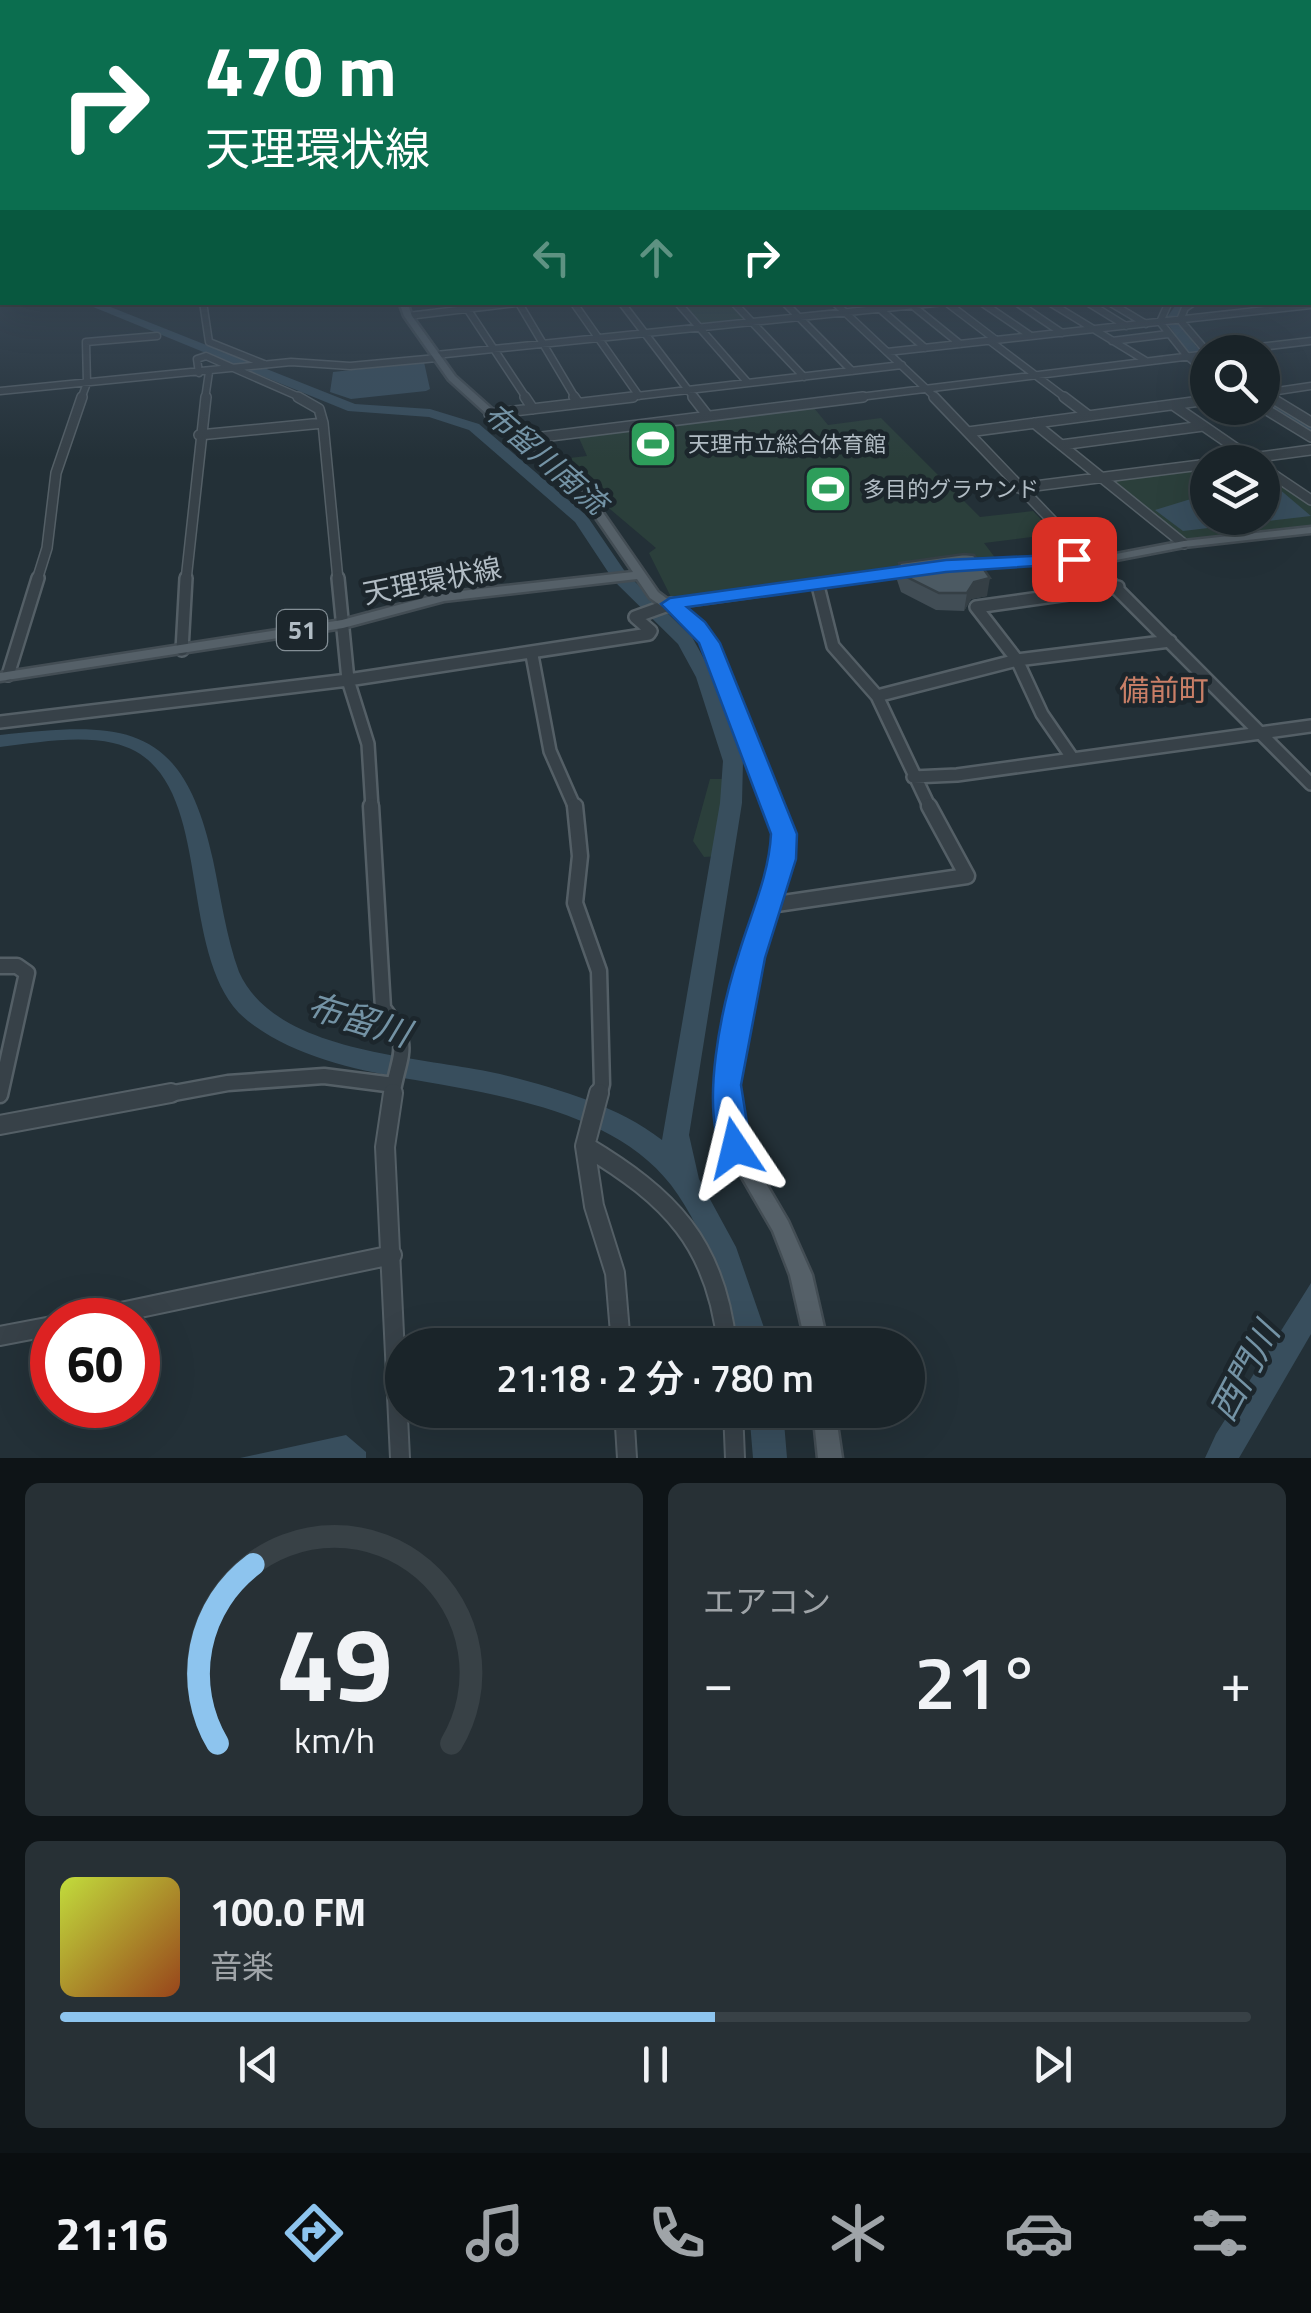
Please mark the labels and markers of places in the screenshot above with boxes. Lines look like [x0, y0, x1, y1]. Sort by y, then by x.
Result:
sports icon: 天理市立総合体育館 [627, 418, 679, 470]
place label: 天理市立総合体育館 [688, 427, 886, 461]
sports icon: 多目的グラウンド [802, 463, 854, 515]
place label: 多目的グラウンド [863, 472, 1039, 506]
pin [1032, 517, 1117, 602]

